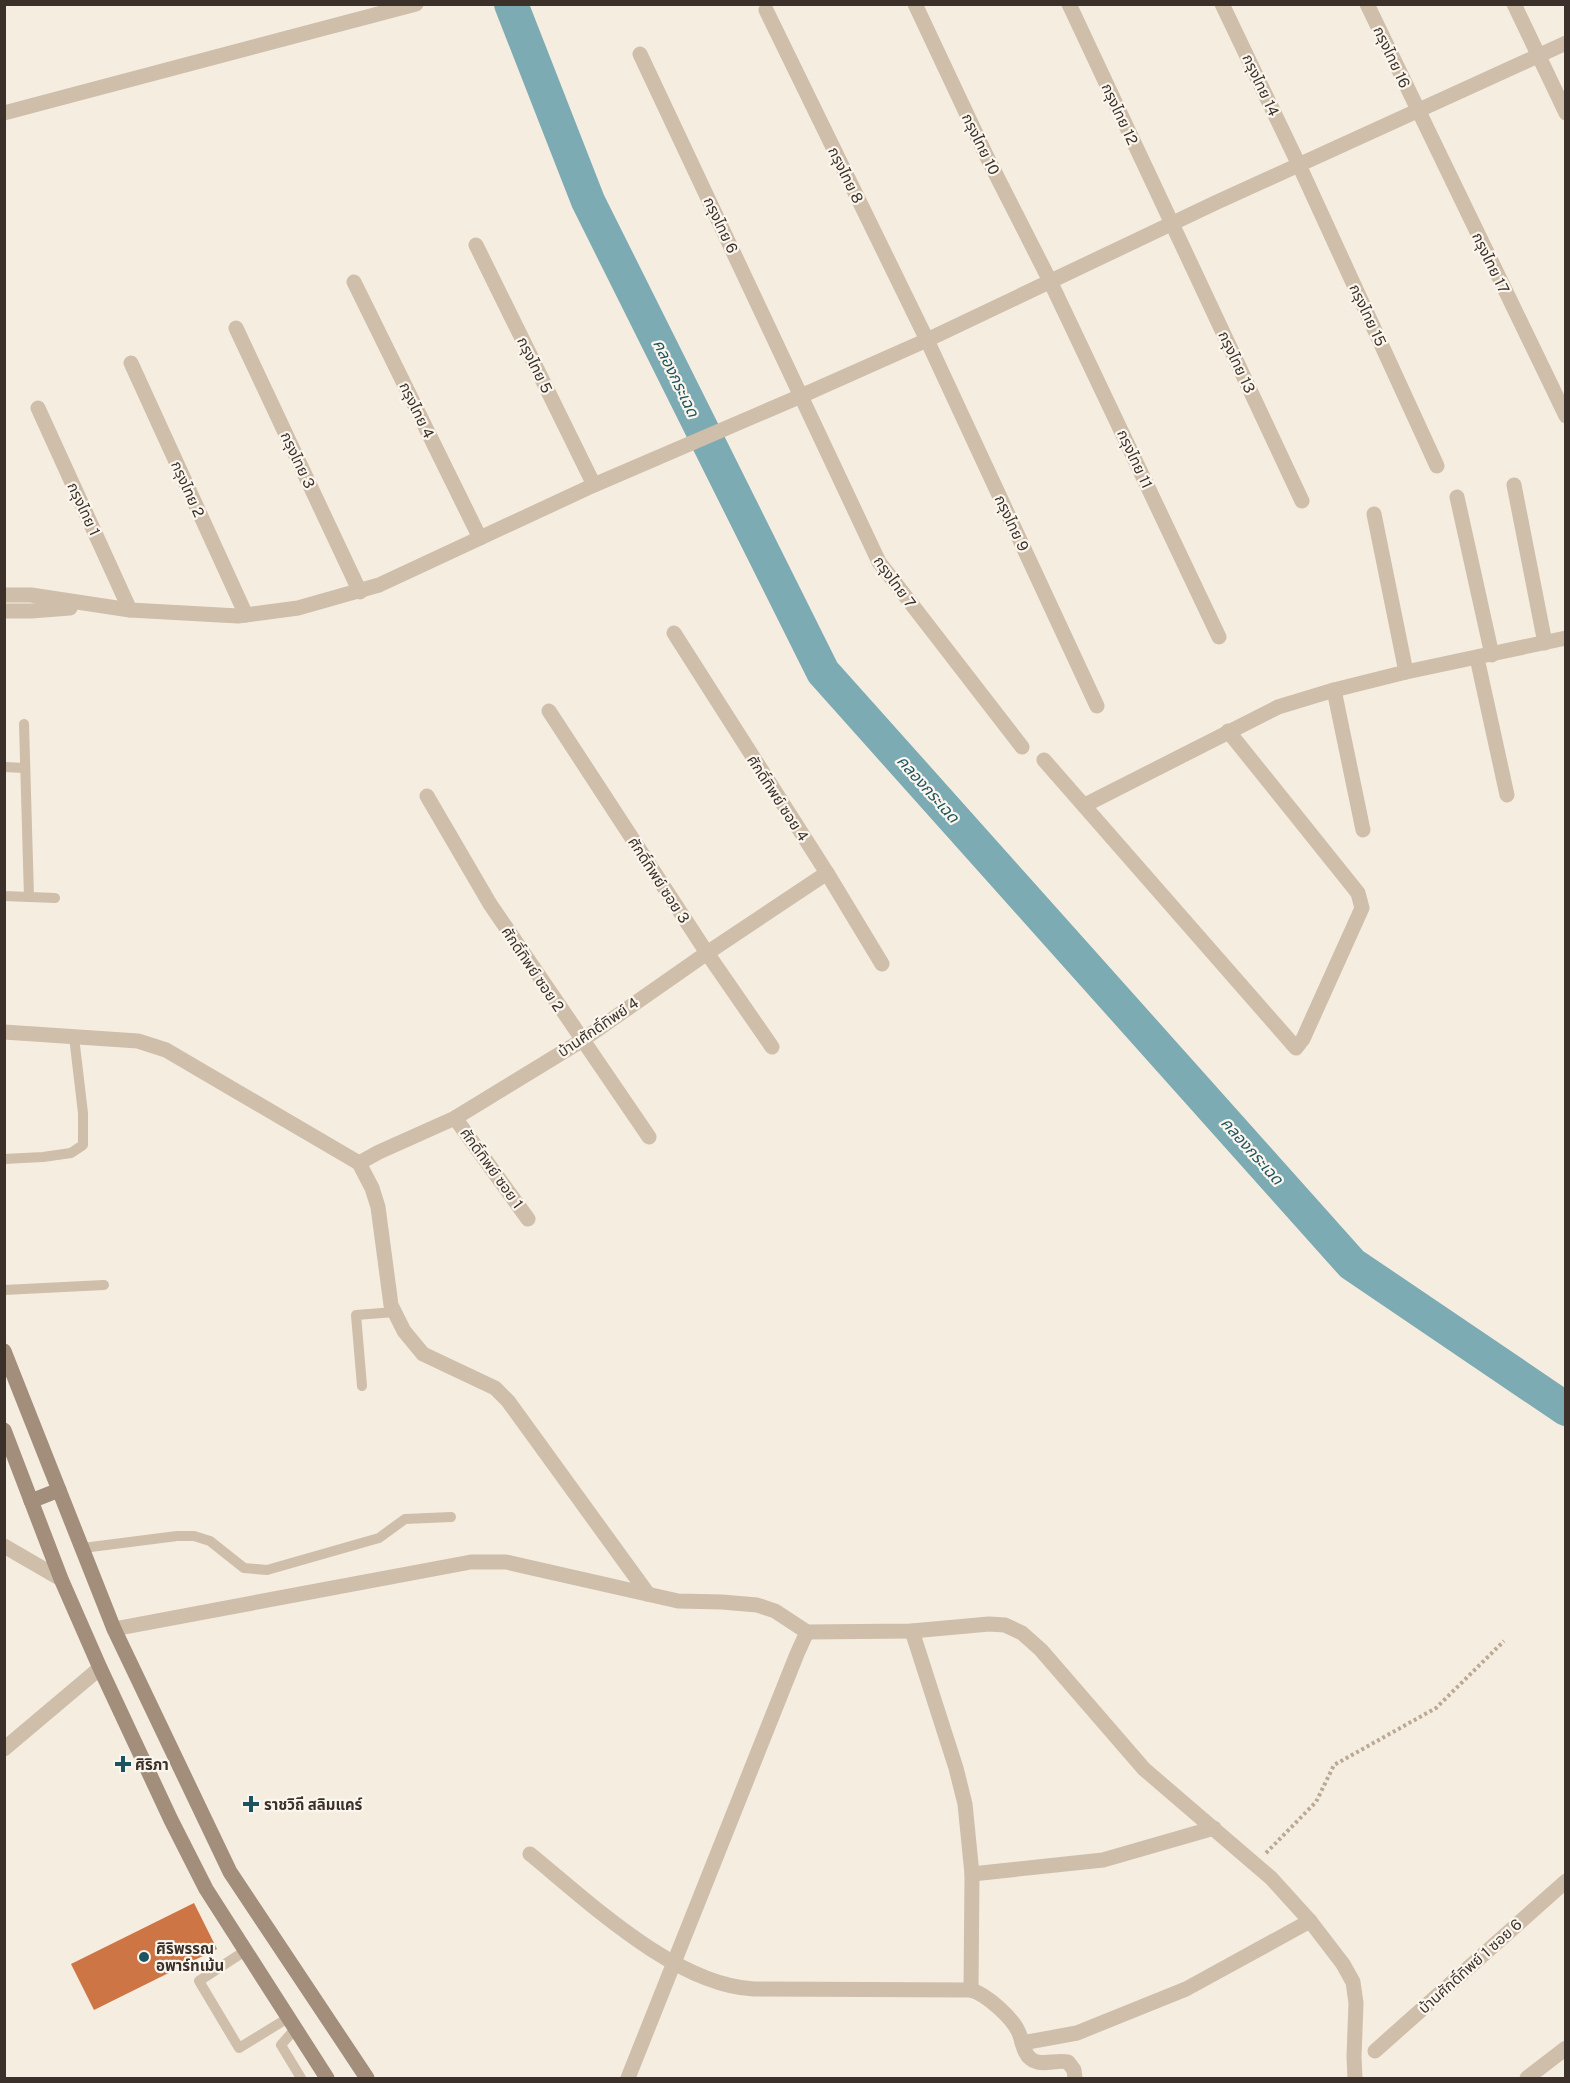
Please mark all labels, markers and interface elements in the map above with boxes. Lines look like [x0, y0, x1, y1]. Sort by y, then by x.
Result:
street label: กรุงไทย 16 [1369, 23, 1414, 91]
street label: กรุงไทย 14 [1238, 51, 1283, 119]
street label: กรุงไทย 12 [1098, 81, 1142, 148]
street label: กรุงไทย 10 [958, 111, 1003, 178]
street label: กรุงไทย 8 [824, 144, 867, 206]
street label: กรุงไทย 6 [700, 194, 741, 256]
street label: กรุงไทย 17 [1468, 230, 1513, 297]
street label: กรุงไทย 15 [1345, 281, 1390, 349]
street label: กรุงไทย 13 [1214, 328, 1259, 396]
street label: กรุงไทย 5 [513, 334, 556, 396]
water label: คลองกระเฉด [649, 336, 703, 421]
street label: กรุงไทย 4 [395, 379, 438, 441]
street label: กรุงไทย 11 [1113, 427, 1156, 491]
street label: กรุงไทย 3 [277, 429, 318, 491]
street label: กรุงไทย 2 [167, 458, 208, 520]
street label: กรุงไทย 1 [63, 480, 104, 539]
street label: กรุงไทย 9 [991, 492, 1032, 554]
street label: กรุงไทย 7 [870, 553, 919, 612]
street label: ศักดิ์ทิพย์ ซอย 4 [744, 752, 812, 844]
water label: คลองกระเฉด [893, 752, 964, 827]
street label: ศักดิ์ทิพย์ ซอย 3 [625, 834, 693, 926]
street label: ศักดิ์ทิพย์ ซอย 2 [498, 923, 568, 1015]
street label: บ้านศักดิ์ทิพย์ 4 [554, 994, 642, 1060]
water label: คลองกระเฉด [1217, 1114, 1288, 1189]
street label: ศักดิ์ทิพย์ ซอย 1 [457, 1124, 527, 1212]
place label: ศิริภา [135, 1756, 169, 1773]
marker: ศิริภา [116, 1757, 130, 1771]
marker: ราชวิถี สลิมแคร์ [242, 1795, 260, 1813]
place label: ราชวิถี สลิมแคร์ [264, 1796, 363, 1813]
street label: บ้านศักดิ์ทิพย์ 1 ซอย 6 [1415, 1915, 1525, 2017]
place label: ศิริพรรณ อพาร์ทเม้น [156, 1940, 224, 1974]
marker: ศิริพรรณ อพาร์ทเม้น [137, 1950, 151, 1964]

